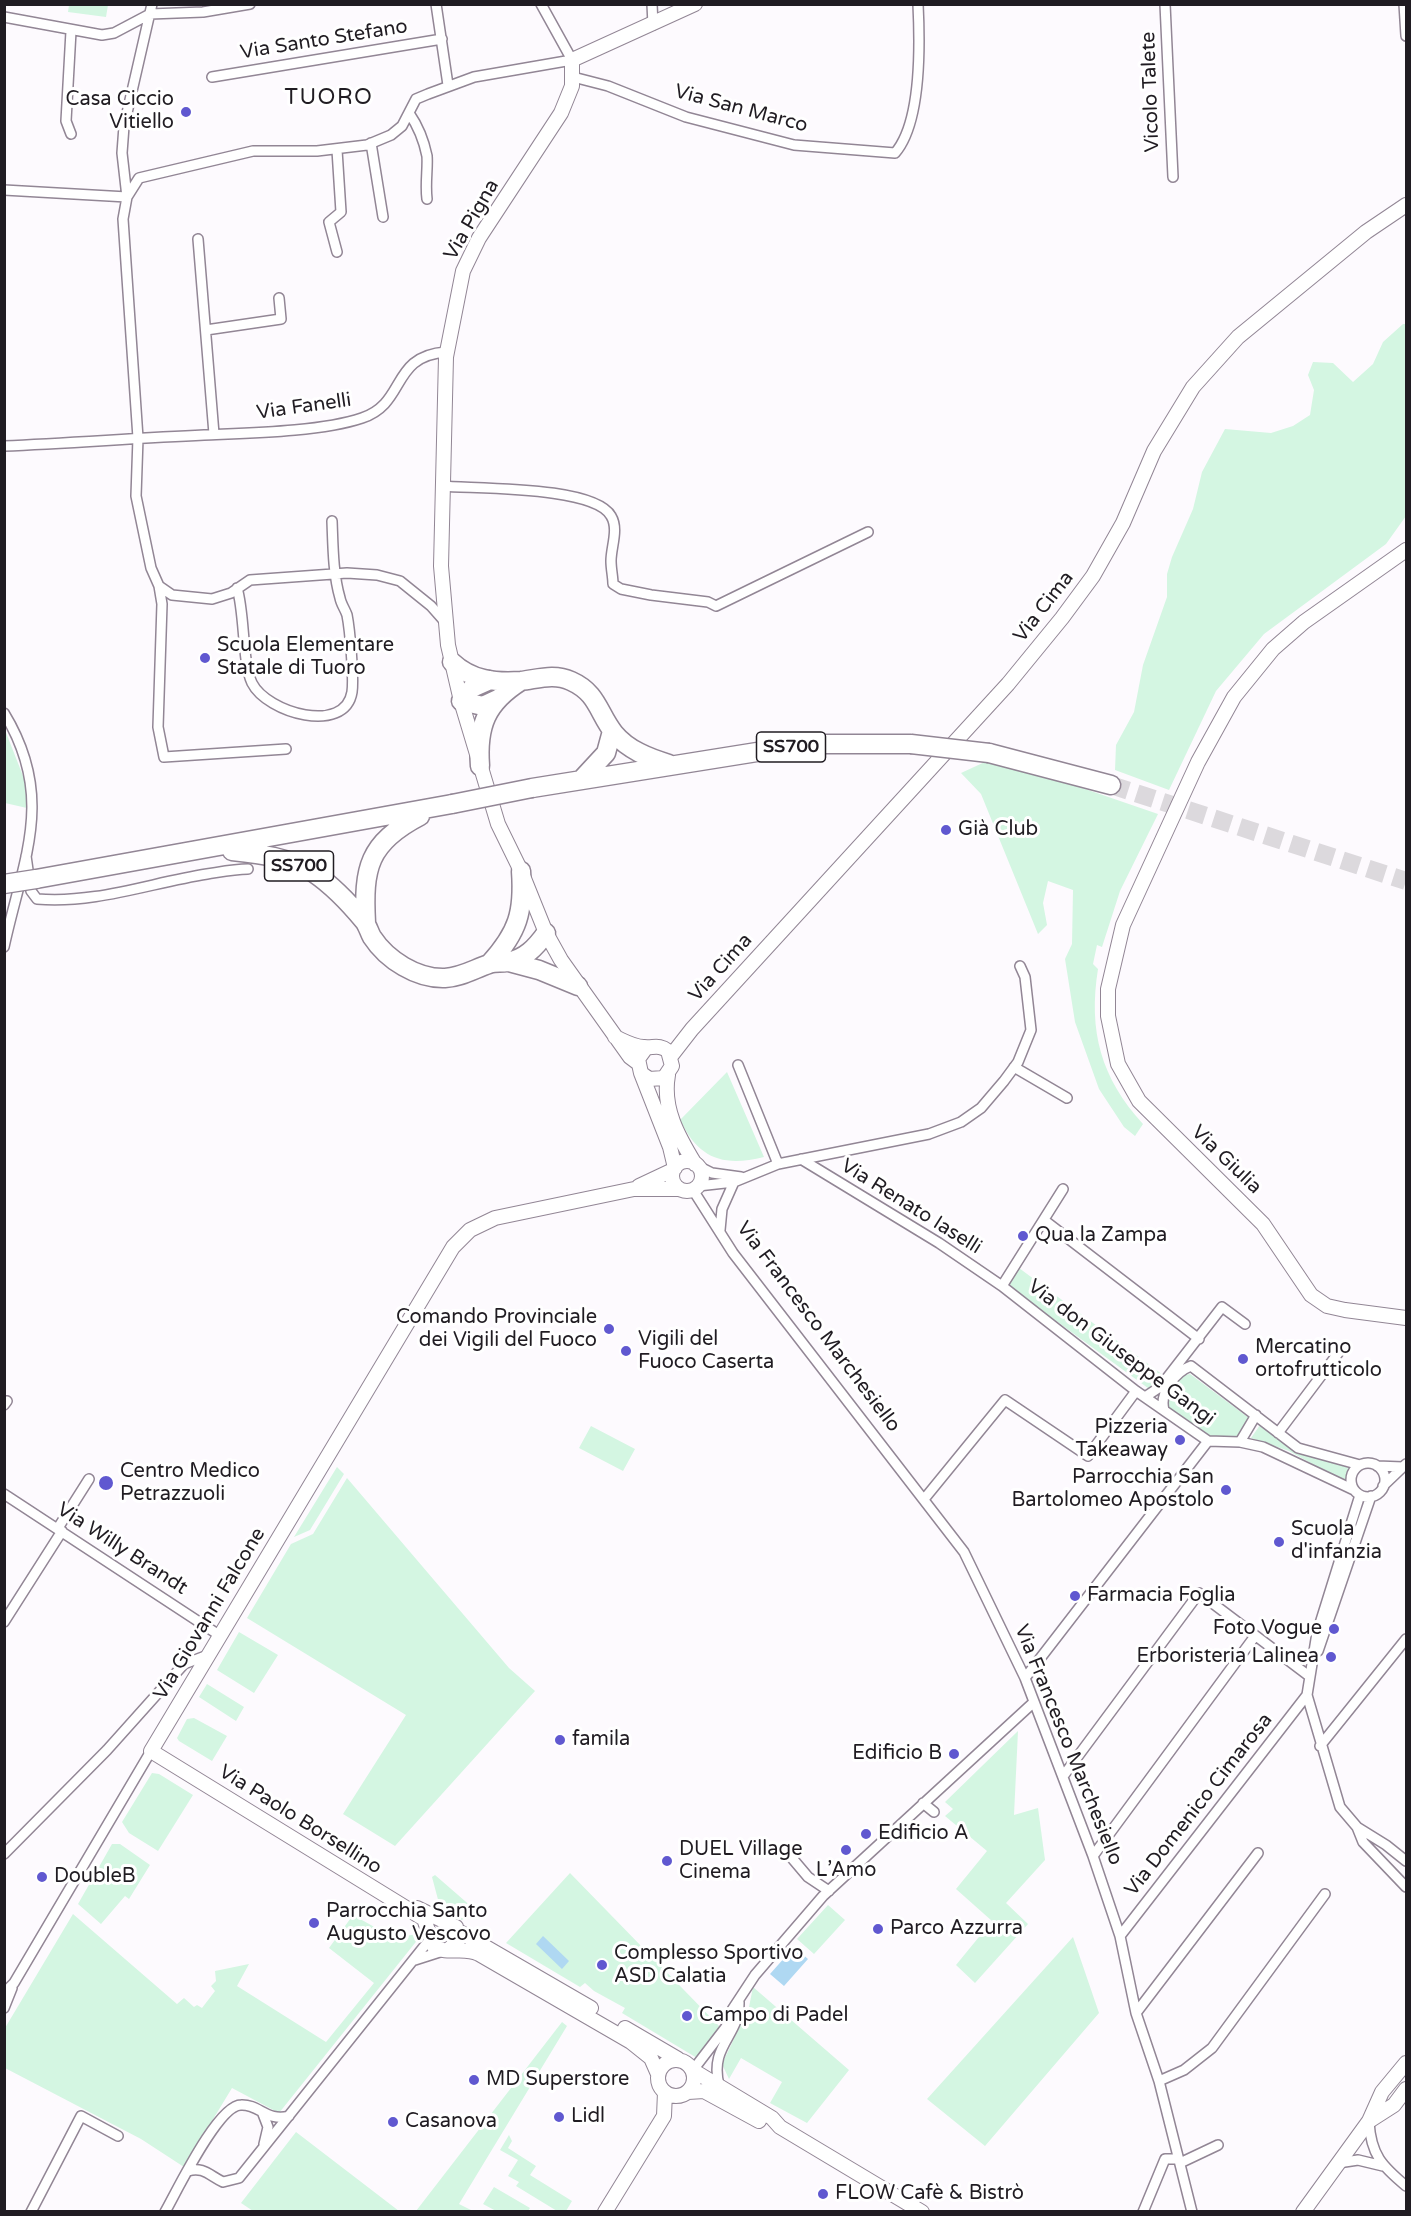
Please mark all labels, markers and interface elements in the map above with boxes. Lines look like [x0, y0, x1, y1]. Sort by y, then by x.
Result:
street label: Via Santo Stefano [239, 15, 409, 65]
street label: Vicolo Talete [1137, 31, 1165, 153]
street label: Via San Marco [672, 80, 810, 138]
district label: TUORO [285, 85, 373, 111]
place label: Casa Ciccio Vitiello [66, 88, 174, 135]
marker: Casa Ciccio Vitiello [179, 105, 193, 119]
street label: Via Pigna [439, 175, 505, 265]
street label: Via Fanelli [255, 388, 353, 426]
street label: Via Cima [1009, 567, 1079, 647]
place label: Scuola Elementare Statale di Tuoro [217, 634, 394, 681]
marker: Scuola Elementare Statale di Tuoro [198, 651, 212, 665]
road number: SS700 [756, 732, 826, 762]
place label: Già Club [958, 818, 1038, 842]
marker: Già Club [939, 823, 953, 837]
road number: SS700 [264, 851, 334, 881]
street label: Via Cima [684, 929, 758, 1007]
street label: Via Giulia [1186, 1121, 1266, 1199]
street label: Via Renato Iaselli [836, 1154, 986, 1260]
street label: Via Francesco Marchesiello [731, 1217, 905, 1437]
place label: Qua la Zampa [1035, 1224, 1167, 1248]
marker: Qua la Zampa [1016, 1229, 1030, 1243]
street label: Via don Giuseppe Gangi [1023, 1275, 1219, 1431]
place label: Comando Provinciale dei Vigili del Fuoco [396, 1306, 597, 1353]
marker: Comando Provinciale dei Vigili del Fuoco [602, 1322, 616, 1336]
place label: Vigili del Fuoco Caserta [638, 1328, 774, 1375]
place label: Mercatino ortofrutticolo [1255, 1336, 1382, 1383]
marker: Vigili del Fuoco Caserta [619, 1344, 633, 1358]
marker: Mercatino ortofrutticolo [1236, 1352, 1250, 1366]
place label: Pizzeria Takeaway [1076, 1416, 1168, 1463]
marker: Pizzeria Takeaway [1173, 1433, 1187, 1447]
place label: Centro Medico Petrazzuoli [120, 1460, 260, 1507]
place label: Parrocchia San Bartolomeo Apostolo [1012, 1466, 1214, 1513]
marker: Centro Medico Petrazzuoli [97, 1474, 115, 1492]
marker: Parrocchia San Bartolomeo Apostolo [1219, 1483, 1233, 1497]
street label: Via Willy Brandt [52, 1498, 192, 1600]
place label: Scuola d'infanzia [1291, 1518, 1382, 1565]
street label: Via Giovanni Falcone [149, 1524, 271, 1704]
marker: Scuola d'infanzia [1272, 1535, 1286, 1549]
place label: Farmacia Foglia [1087, 1584, 1236, 1608]
marker: Farmacia Foglia [1068, 1589, 1082, 1603]
place label: Foto Vogue [1213, 1617, 1322, 1641]
street label: Via Francesco Marchesiello [1009, 1621, 1127, 1869]
marker: Foto Vogue [1327, 1622, 1341, 1636]
place label: Erboristeria Lalinea [1136, 1645, 1319, 1669]
marker: Erboristeria Lalinea [1324, 1650, 1338, 1664]
street label: Via Domenico Cimarosa [1120, 1709, 1278, 1901]
place label: famila [572, 1728, 630, 1752]
marker: famila [553, 1733, 567, 1747]
place label: Edificio B [852, 1742, 942, 1766]
marker: Edificio B [947, 1747, 961, 1761]
street label: Via Paolo Borsellino [214, 1760, 386, 1880]
place label: Edificio A [878, 1822, 969, 1846]
marker: Edificio A [859, 1827, 873, 1841]
place label: DUEL Village Cinema [679, 1838, 802, 1885]
marker: L’Amo [839, 1843, 853, 1857]
marker: DUEL Village Cinema [660, 1854, 674, 1868]
place label: L’Amo [816, 1859, 876, 1883]
place label: DoubleB [54, 1865, 136, 1889]
marker: DoubleB [35, 1870, 49, 1884]
place label: Parrocchia Santo Augusto Vescovo [326, 1900, 491, 1947]
marker: Parrocchia Santo Augusto Vescovo [307, 1916, 321, 1930]
place label: Parco Azzurra [890, 1917, 1023, 1941]
marker: Parco Azzurra [871, 1922, 885, 1936]
place label: Complesso Sportivo ASD Calatia [614, 1942, 803, 1989]
marker: Complesso Sportivo ASD Calatia [595, 1958, 609, 1972]
place label: Campo di Padel [699, 2004, 848, 2028]
marker: Campo di Padel [680, 2009, 694, 2023]
place label: MD Superstore [486, 2068, 629, 2092]
marker: MD Superstore [467, 2073, 481, 2087]
place label: Lidl [571, 2105, 605, 2129]
place label: Casanova [405, 2110, 497, 2134]
marker: Lidl [552, 2110, 566, 2124]
marker: Casanova [386, 2115, 400, 2129]
place label: FLOW Cafè & Bistrò [835, 2182, 1024, 2206]
marker: FLOW Cafè & Bistrò [816, 2187, 830, 2201]

